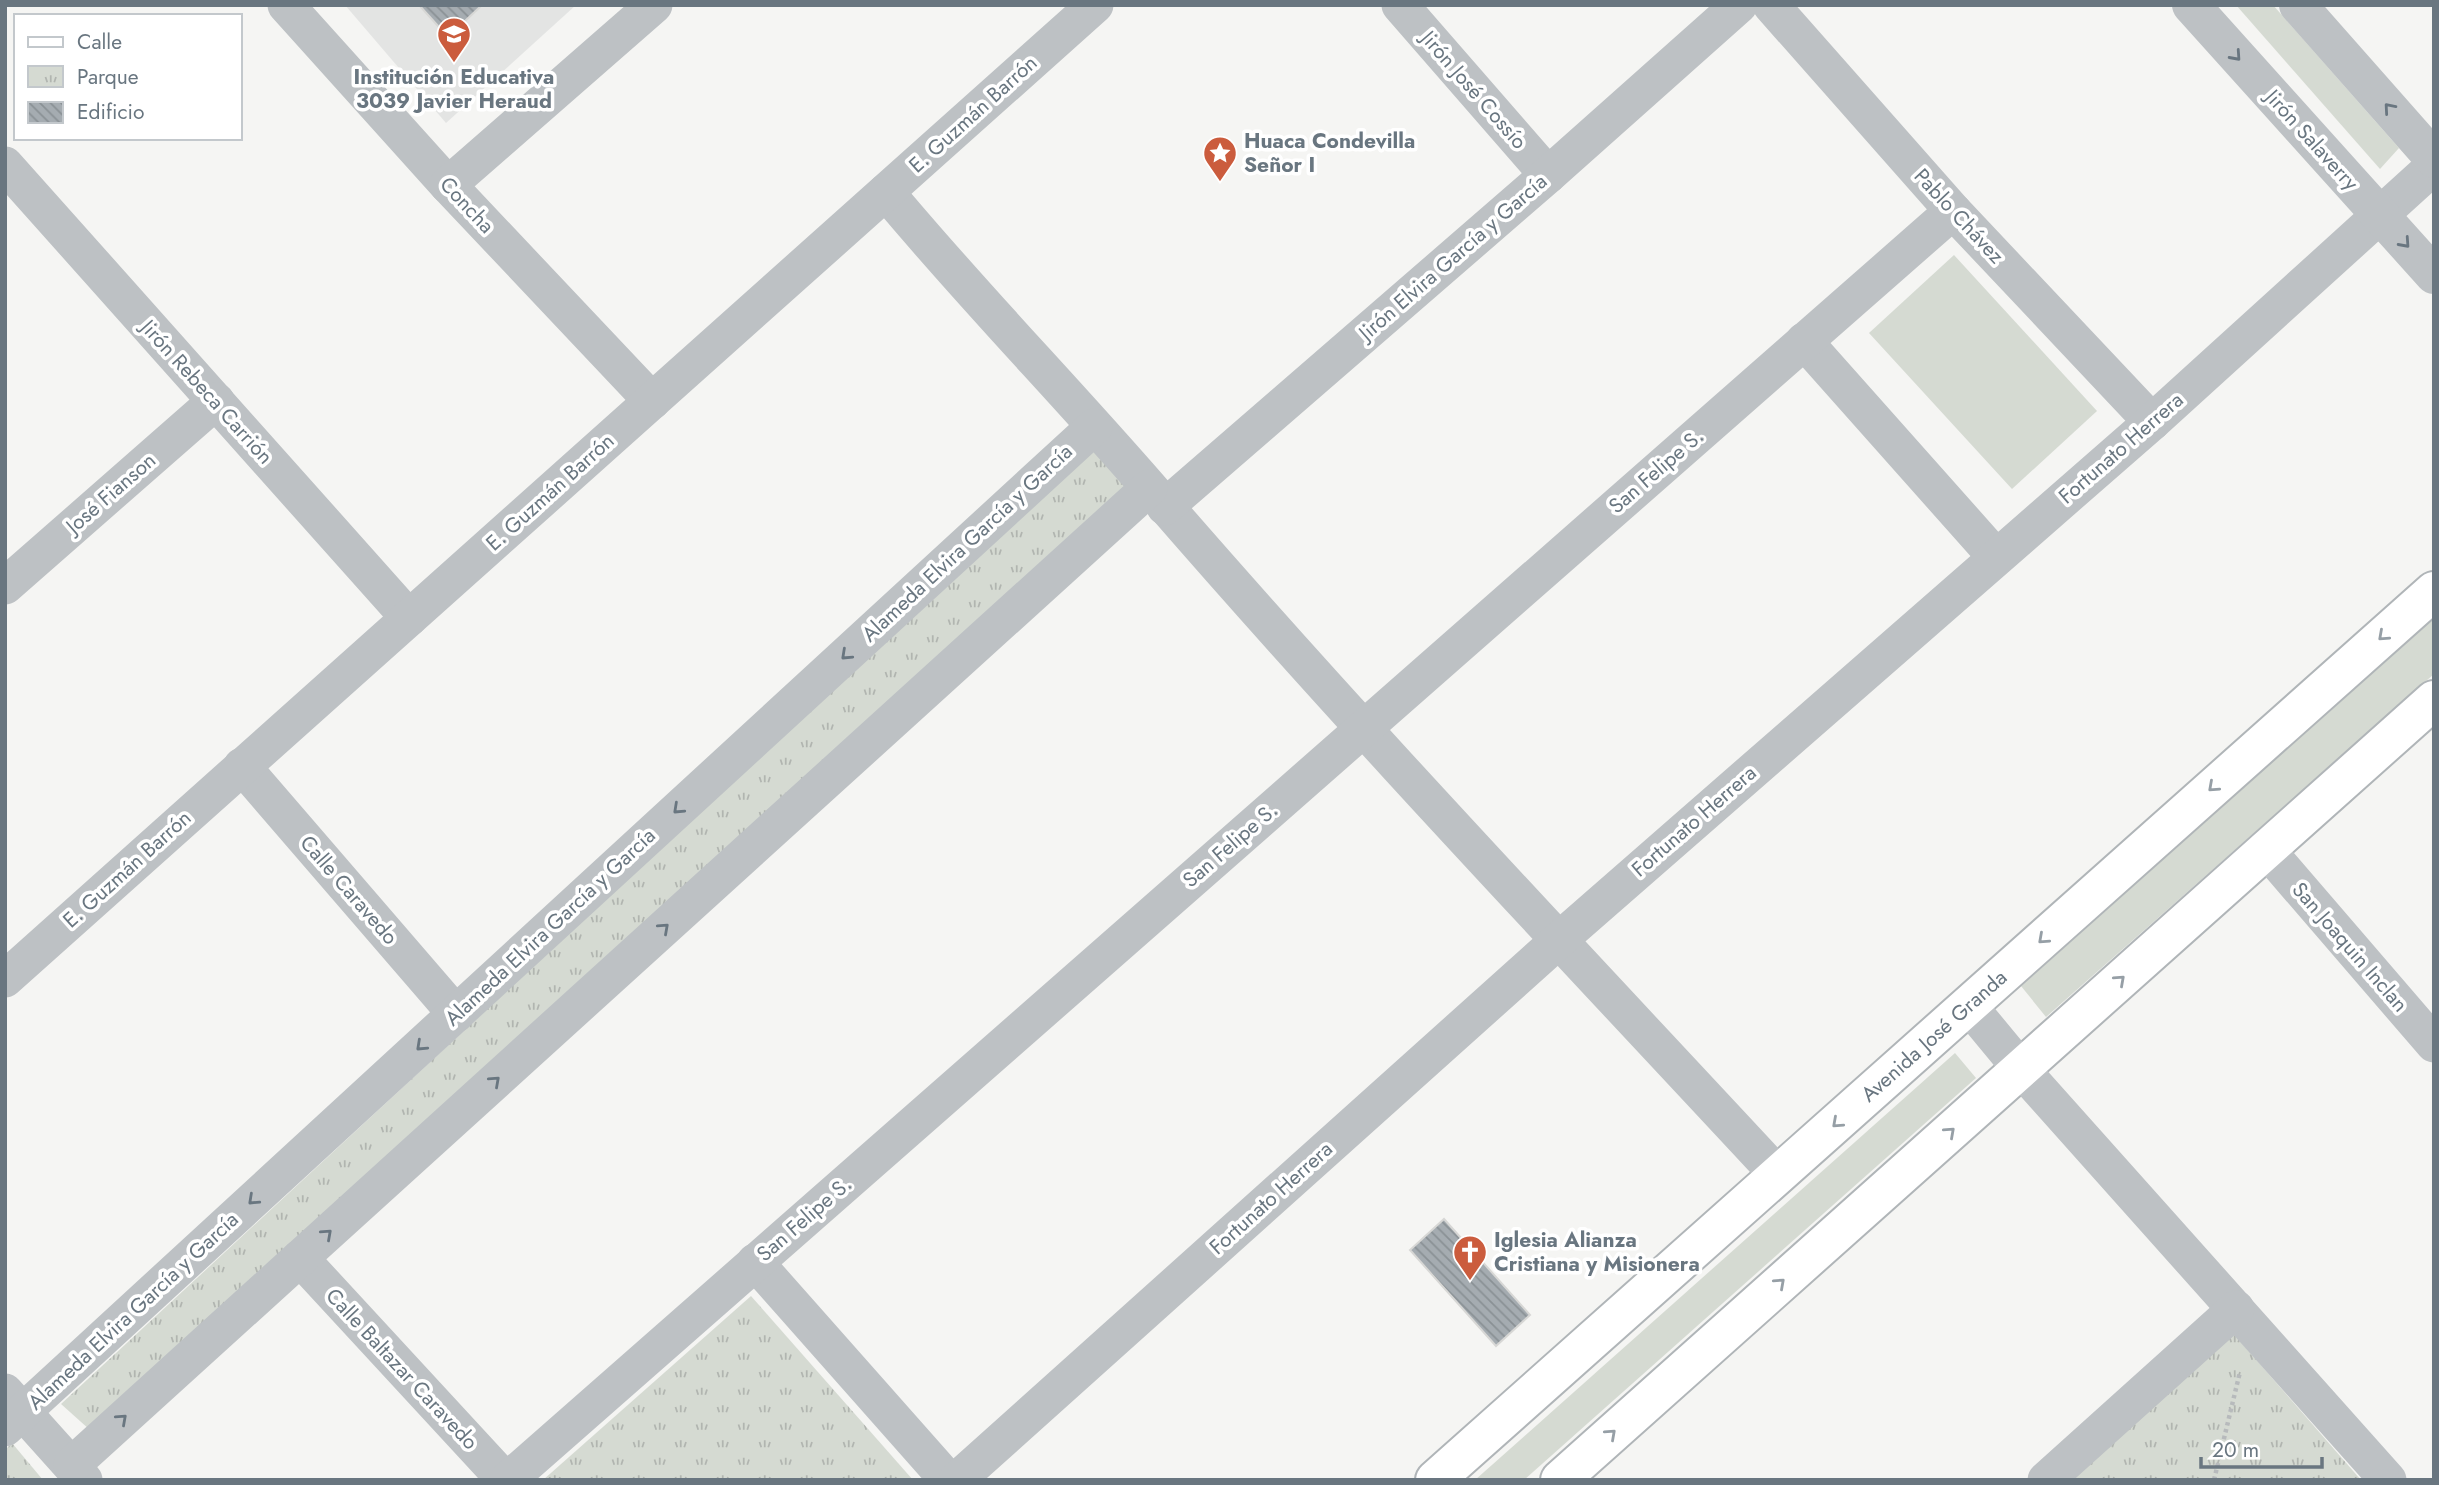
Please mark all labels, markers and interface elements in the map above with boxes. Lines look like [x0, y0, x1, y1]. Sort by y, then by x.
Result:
legend [14, 14, 242, 140]
school or university icon: Institución Educativa 3039 Javier Heraud [435, 15, 473, 64]
street label: Jirón José Cossío [1412, 22, 1534, 156]
text: Calle [77, 27, 122, 57]
street label: E. Guzmán Barrón [902, 48, 1044, 180]
one-way arrow [2228, 48, 2241, 61]
text: Parque [77, 62, 139, 92]
place label: Institución Educativa 3039 Javier Heraud [354, 62, 554, 116]
street label: Jirón Salaverry [2256, 81, 2366, 198]
text: Edificio [77, 97, 144, 127]
one-way arrow [2385, 103, 2397, 116]
place label: Huaca Condevilla Señor I [1244, 126, 1415, 180]
place icon: Huaca Condevilla Señor I [1201, 134, 1239, 183]
street label: Pablo Chávez [1907, 162, 2011, 270]
street label: Jirón Elvira García y García [1350, 167, 1554, 349]
street label: Concha [433, 170, 501, 240]
one-way arrow [2397, 235, 2409, 248]
street label: Jirón Rebeca Carrión [132, 311, 280, 471]
street label: Fortunato Herrera [2052, 385, 2190, 511]
street label: San Felipe S. [1602, 421, 1710, 521]
street label: E. Guzmán Barrón [479, 426, 621, 558]
street label: Alameda Elvira García y García [855, 437, 1079, 649]
street label: José Fianson [57, 446, 162, 542]
one-way arrow [2378, 628, 2391, 640]
one-way arrow [841, 647, 854, 660]
street label: Fortunato Herrera [1625, 758, 1763, 884]
one-way arrow [2208, 779, 2221, 792]
street label: San Felipe S. [1176, 795, 1284, 895]
one-way arrow [673, 801, 686, 814]
street label: E. Guzmán Barrón [56, 803, 198, 935]
street label: Alameda Elvira García y García [438, 821, 662, 1033]
street label: Calle Caravedo [293, 829, 405, 951]
street label: San Joaquin Inclan [2285, 875, 2415, 1019]
one-way arrow [656, 924, 669, 936]
one-way arrow [2038, 931, 2051, 943]
street label: Avenida José Granda [1854, 963, 2014, 1109]
one-way arrow [2112, 976, 2125, 988]
one-way arrow [416, 1038, 429, 1051]
one-way arrow [487, 1077, 500, 1089]
one-way arrow [1832, 1114, 1845, 1127]
one-way arrow [1942, 1128, 1955, 1140]
street label: Fortunato Herrera [1203, 1134, 1339, 1262]
street label: San Felipe S. [750, 1169, 858, 1269]
one-way arrow [248, 1192, 261, 1205]
street label: Alameda Elvira García y García [21, 1205, 245, 1417]
place label: Iglesia Alianza Cristiana y Misionera [1494, 1225, 1700, 1279]
one-way arrow [319, 1229, 332, 1242]
church icon: Iglesia Alianza Cristiana y Misionera [1451, 1233, 1489, 1282]
one-way arrow [1772, 1279, 1785, 1291]
street label: Calle Baltazar Caravedo [319, 1282, 485, 1456]
one-way arrow [114, 1415, 127, 1428]
scale bar [2201, 1426, 2322, 1470]
one-way arrow [1602, 1430, 1615, 1443]
text: 20 m [2212, 1435, 2259, 1465]

